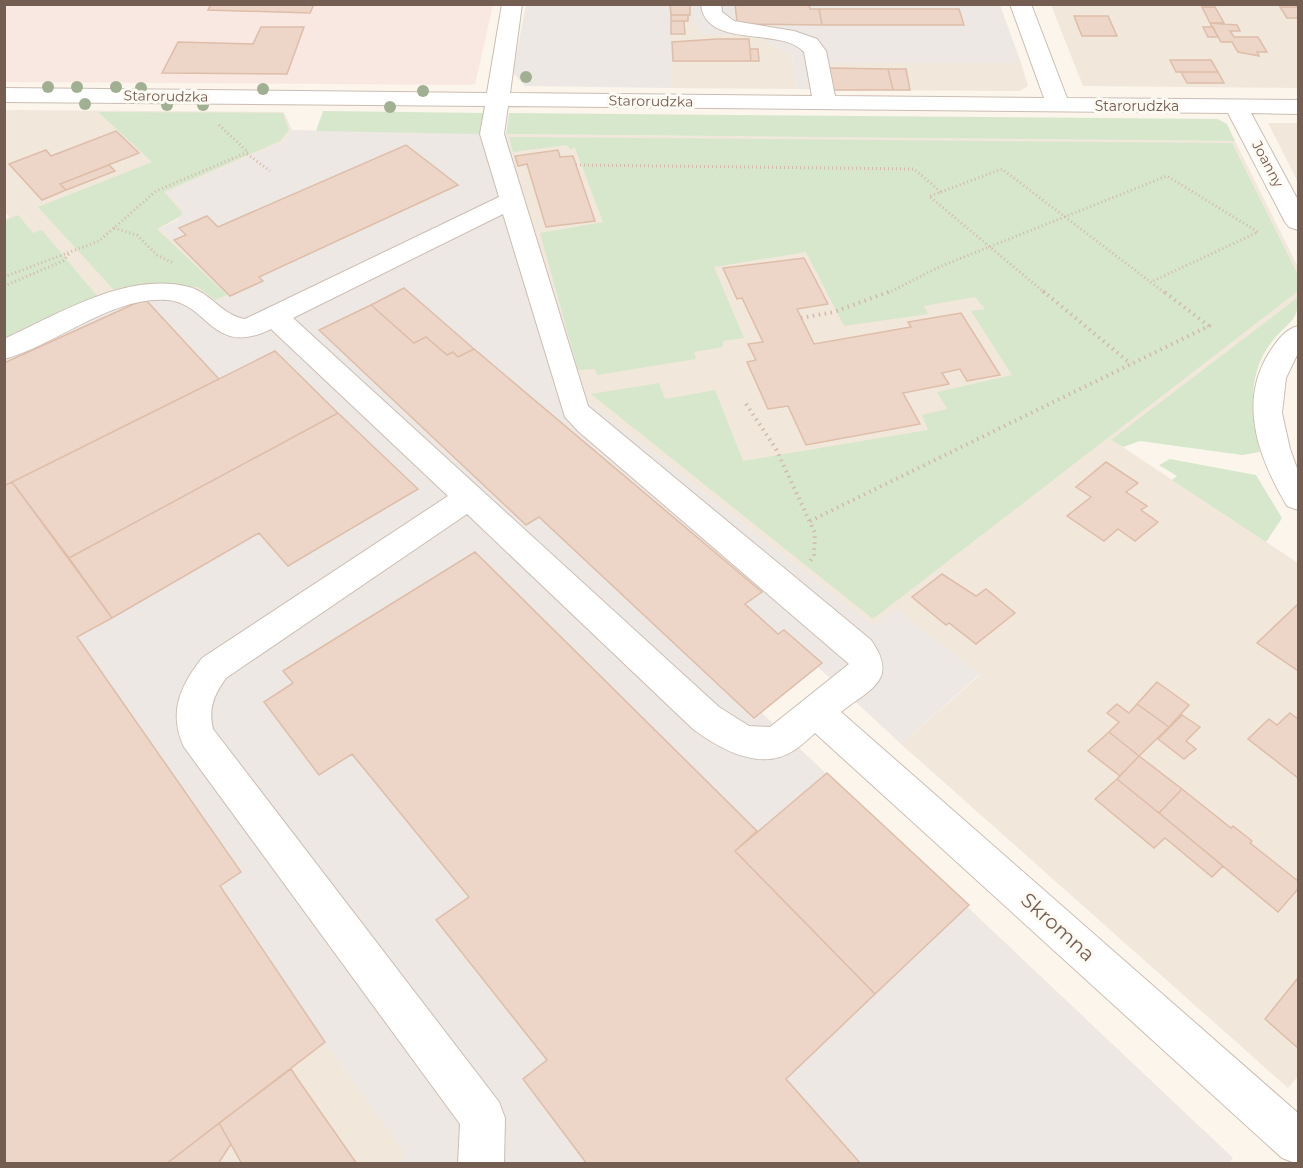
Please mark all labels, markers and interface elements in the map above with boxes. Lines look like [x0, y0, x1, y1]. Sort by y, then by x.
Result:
street label: Starorudzka [124, 86, 208, 106]
street label: Starorudzka [609, 91, 693, 111]
street label: Starorudzka [1095, 97, 1179, 115]
street label: Joanny [1248, 137, 1288, 191]
street label: Skromna [1016, 888, 1100, 966]

